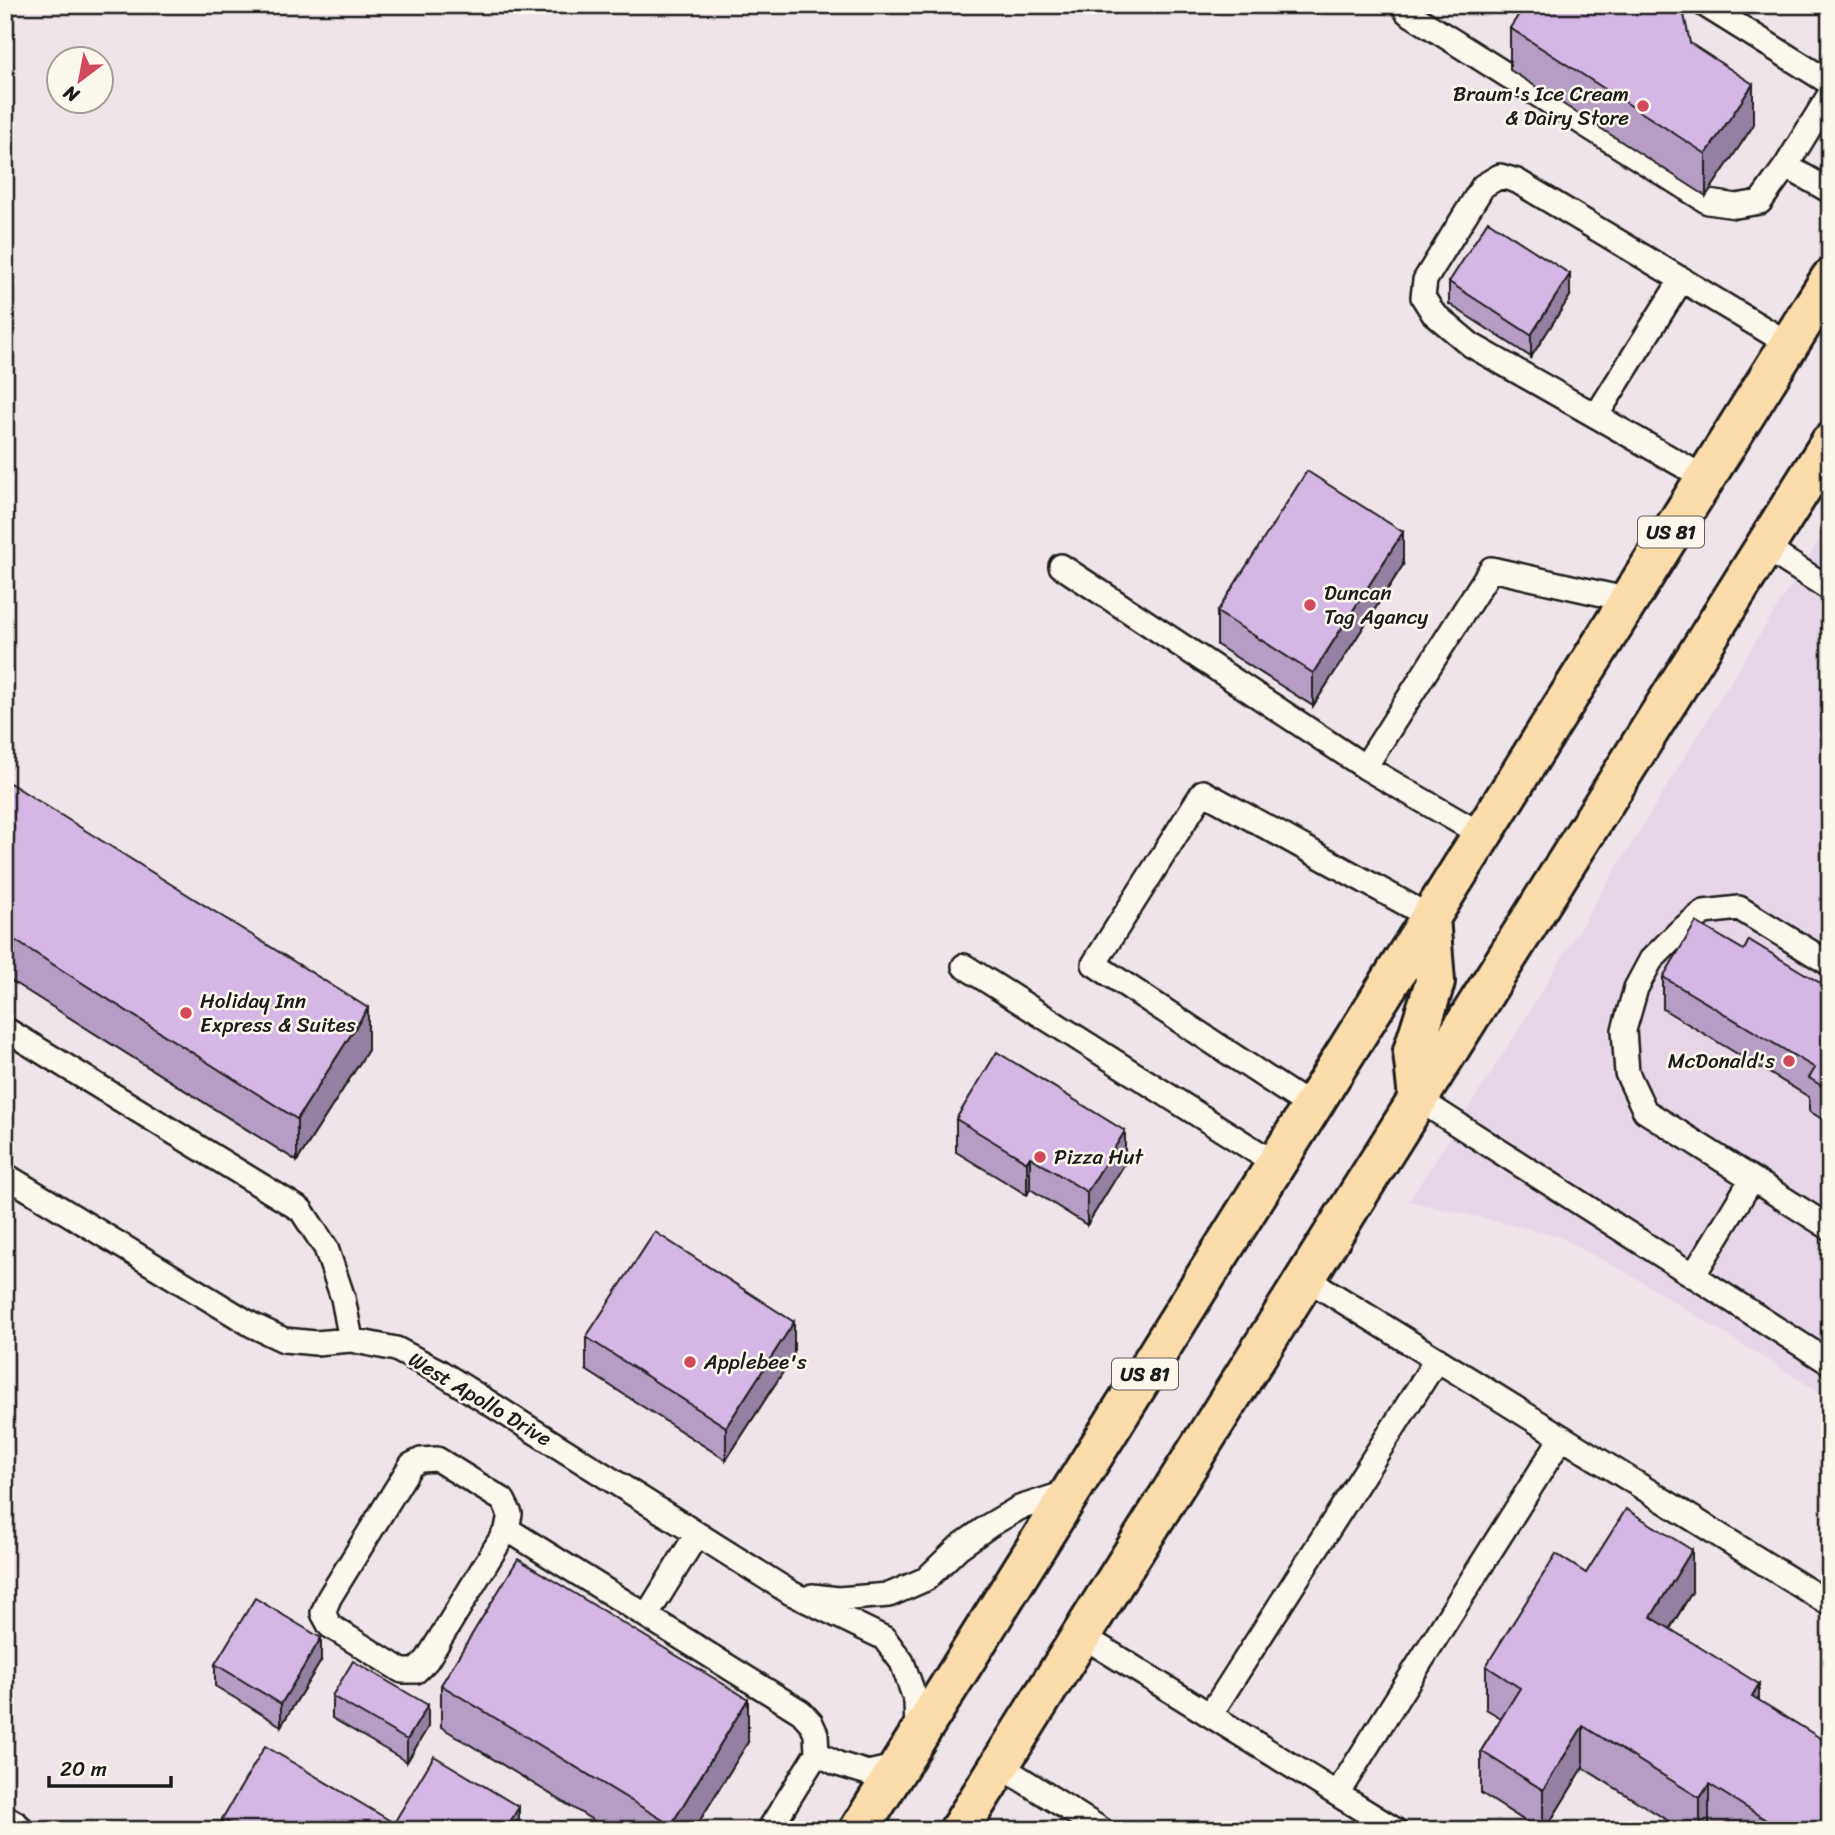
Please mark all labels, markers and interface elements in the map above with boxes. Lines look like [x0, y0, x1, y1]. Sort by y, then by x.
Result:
north arrow [46, 46, 116, 116]
place label: Braum's Ice Cream & Dairy Store [1453, 75, 1629, 137]
text: N [56, 76, 86, 112]
marker: Braum's Ice Cream & Dairy Store [1635, 98, 1651, 114]
road number: US 81 [1638, 516, 1704, 548]
place label: Duncan Tag Agancy [1324, 574, 1428, 636]
marker: Duncan Tag Agancy [1302, 597, 1318, 613]
place label: Holiday Inn Express & Suites [200, 982, 356, 1044]
marker: Holiday Inn Express & Suites [178, 1005, 194, 1021]
place label: McDonald's [1668, 1042, 1775, 1080]
marker: McDonald's [1781, 1053, 1797, 1069]
place label: Pizza Hut [1054, 1138, 1145, 1176]
marker: Pizza Hut [1032, 1149, 1048, 1165]
street label: West Apollo Drive [401, 1341, 559, 1457]
place label: Applebee's [703, 1343, 807, 1381]
marker: Applebee's [682, 1354, 698, 1370]
road number: US 81 [1112, 1358, 1178, 1390]
scale bar [49, 1744, 172, 1788]
text: 20 m [60, 1750, 107, 1788]

